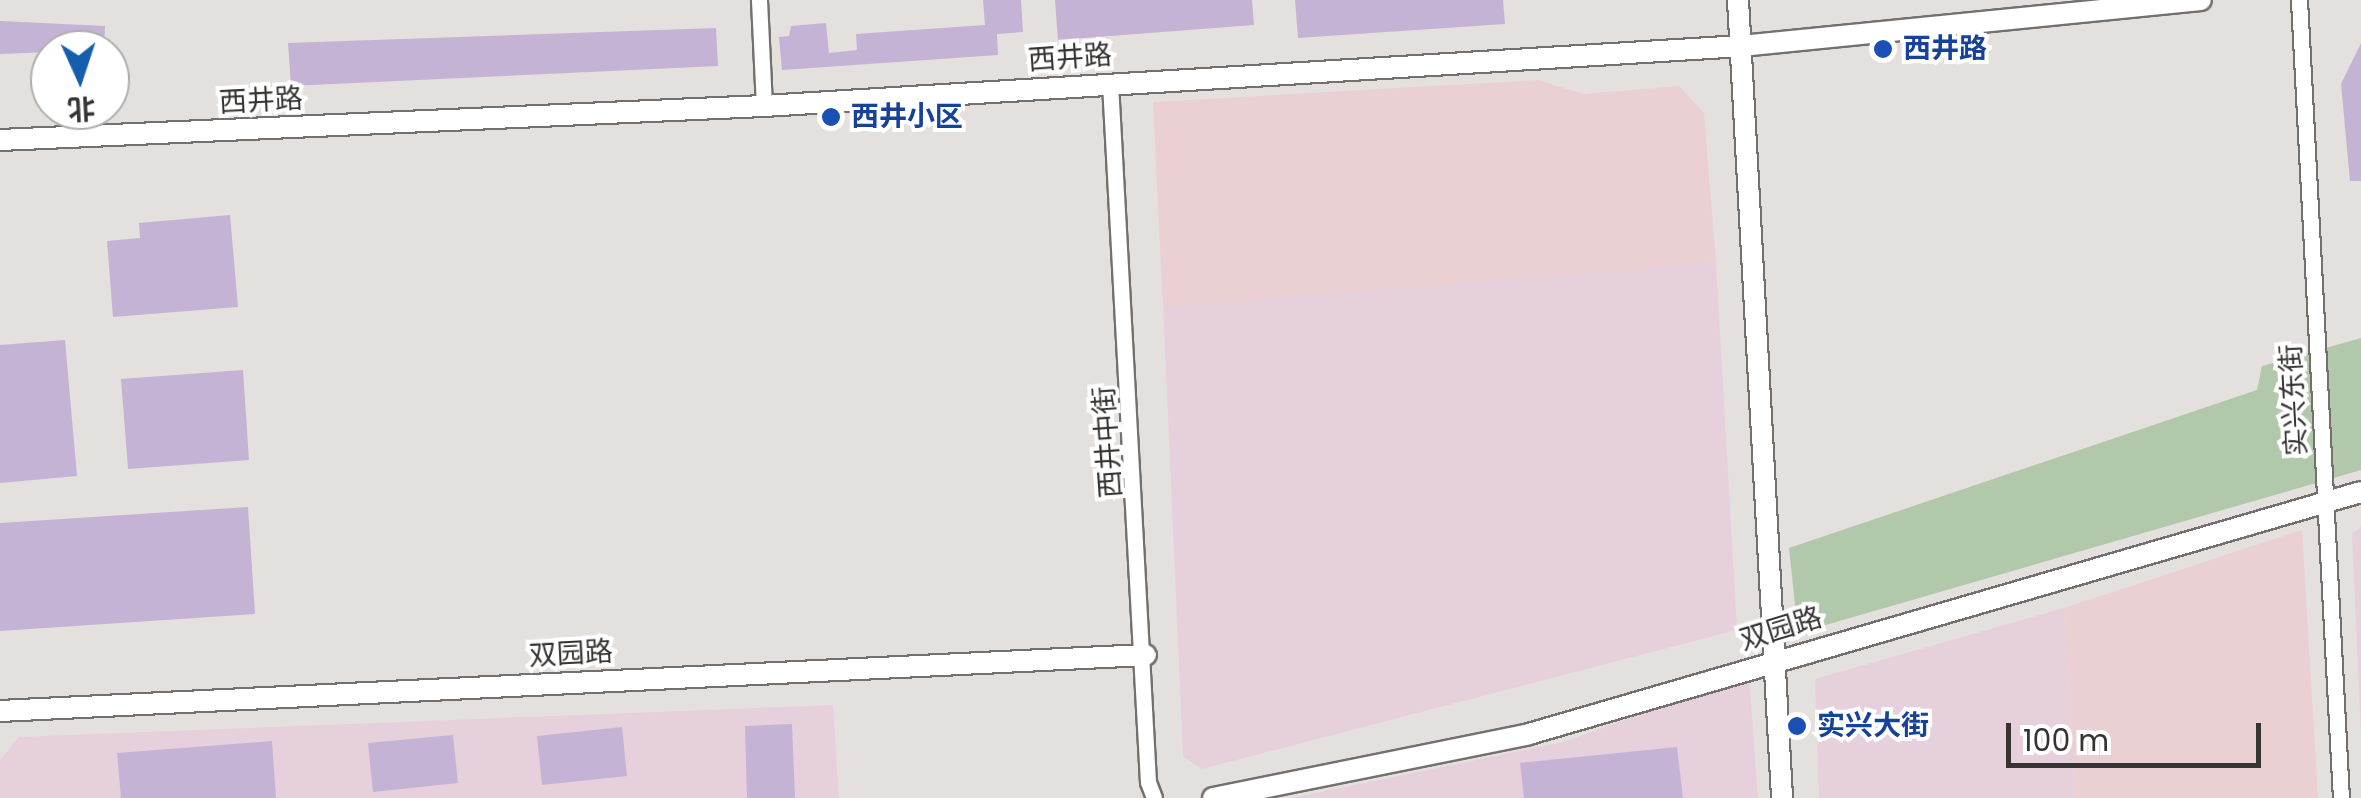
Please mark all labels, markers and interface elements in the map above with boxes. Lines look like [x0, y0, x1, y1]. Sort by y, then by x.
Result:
north arrow [30, 30, 130, 130]
place label: 西井路 [1903, 32, 1987, 66]
street label: 西井路 [1027, 38, 1113, 78]
marker: 西井路 [1872, 38, 1894, 60]
street label: 西井路 [218, 82, 304, 120]
text: 北 [66, 88, 97, 129]
place label: 西井小区 [851, 100, 963, 134]
marker: 西井小区 [820, 106, 842, 128]
street label: 实兴东街 [2274, 343, 2314, 457]
street label: 西井中街 [1087, 385, 1129, 499]
street label: 双园路 [1736, 601, 1826, 657]
street label: 双园路 [528, 635, 614, 673]
scale bar [2011, 703, 2266, 765]
place label: 实兴大街 [1817, 709, 1929, 743]
marker: 实兴大街 [1786, 715, 1808, 737]
text: 100 m [2023, 719, 2109, 762]

